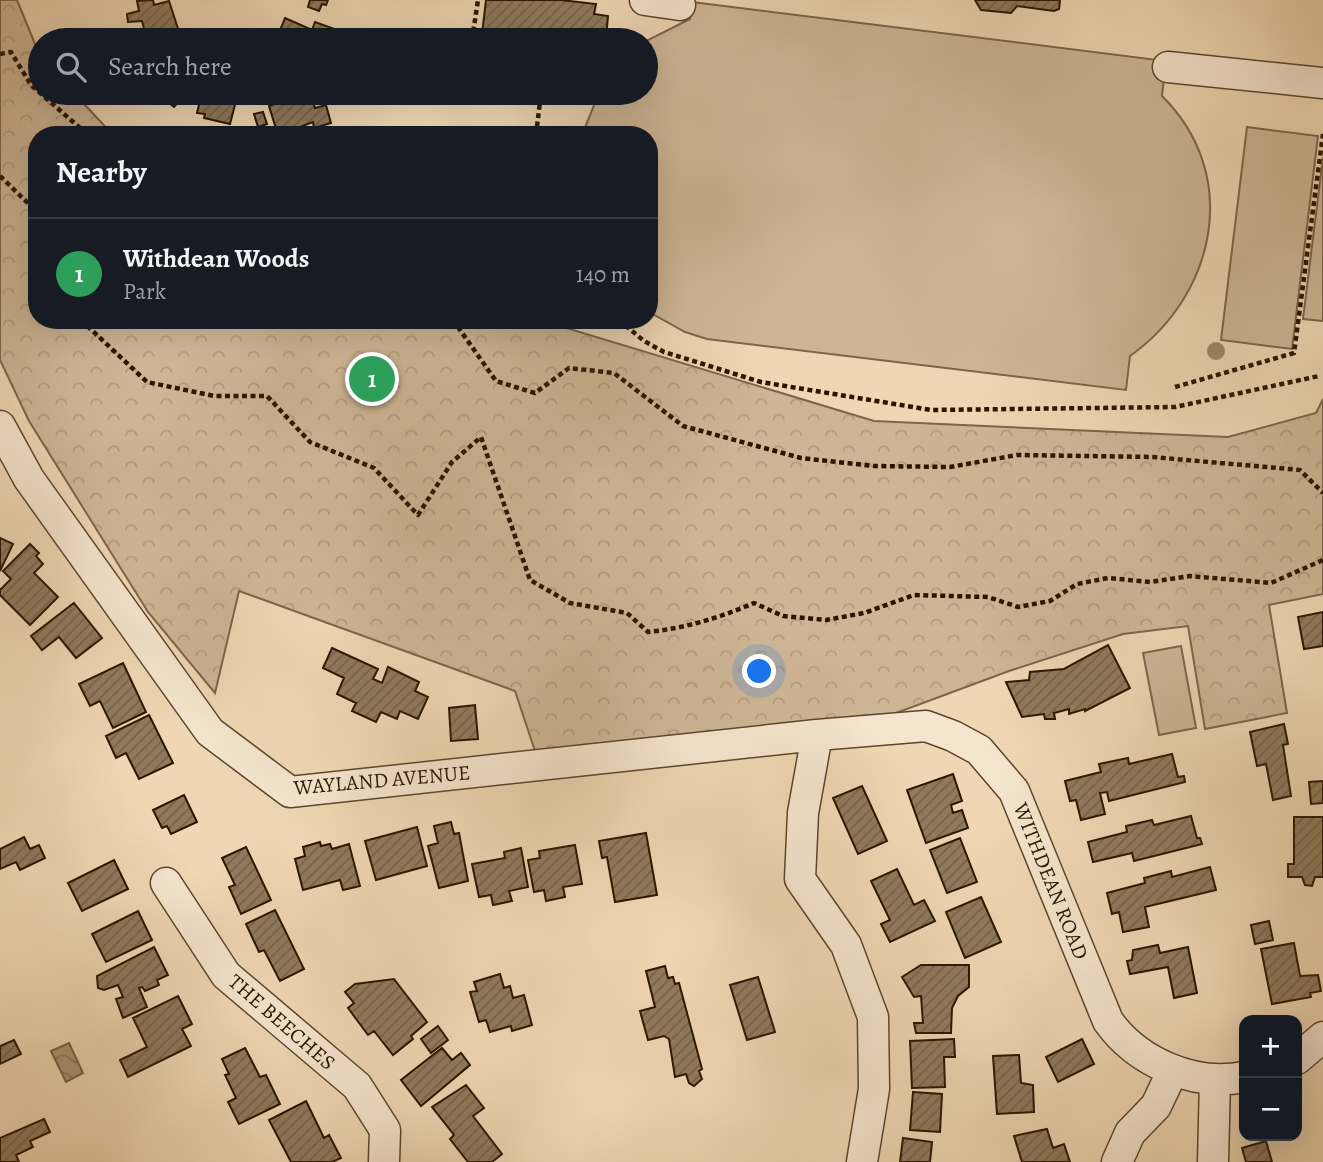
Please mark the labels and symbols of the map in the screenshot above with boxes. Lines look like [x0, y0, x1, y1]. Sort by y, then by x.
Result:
pin: 1 [349, 353, 395, 405]
your location [742, 654, 776, 688]
street label: WAYLAND AVENUE [291, 758, 472, 802]
street label: WITHDEAN ROAD [1006, 798, 1095, 964]
street label: THE BEECHES [222, 968, 342, 1076]

